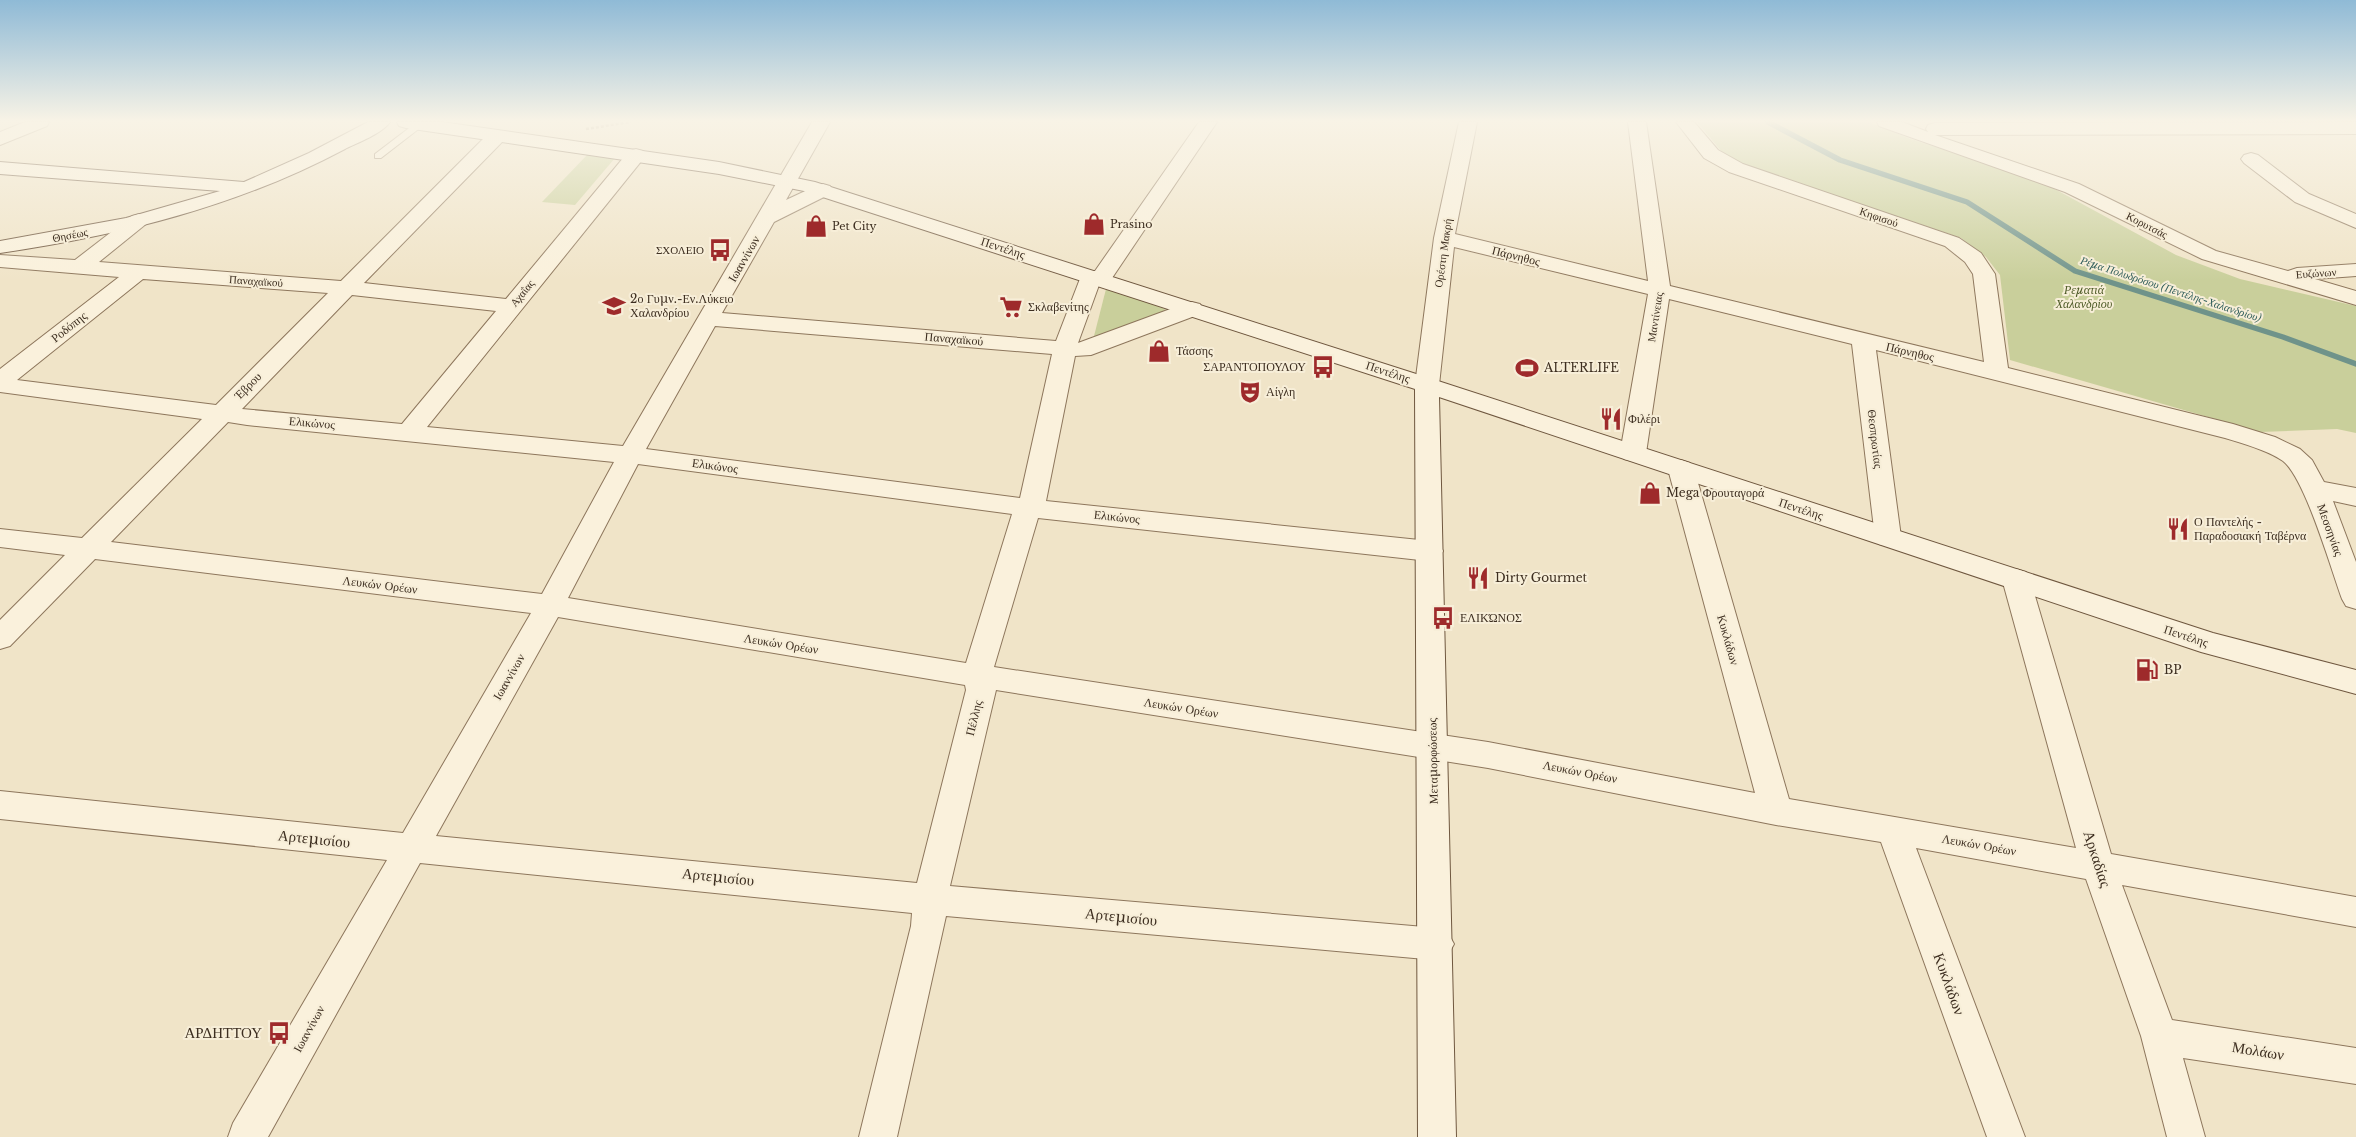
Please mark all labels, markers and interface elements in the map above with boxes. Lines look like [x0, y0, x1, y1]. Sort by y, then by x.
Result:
street label: Κηφισού [1858, 204, 1901, 230]
street label: Κορυτσάς [2124, 209, 2171, 242]
shop icon: Prasino [1081, 211, 1107, 237]
shop icon: Pet City [803, 213, 829, 239]
place label: Prasino [1110, 217, 1152, 231]
street label: Ορέστη Μακρή [1431, 217, 1455, 288]
place label: Pet City [832, 219, 877, 233]
street label: Θησέως [51, 225, 90, 245]
street label: Ιωαννίνων [724, 232, 763, 285]
street label: Πεντέλης [979, 233, 1027, 262]
bus stop icon: ΣΧΟΛΕΙΟ [707, 237, 733, 263]
street label: Πάρνηθος [1490, 242, 1542, 269]
place label: ΣΧΟΛΕΙΟ [656, 243, 704, 257]
water label: Ρέμα Πολυδρόσου (Πεντέλης-Χαλανδρίου) [2078, 253, 2264, 325]
street label: Ευζώνων [2295, 265, 2337, 281]
street label: Παναχαϊκού [229, 272, 284, 290]
street label: Αχαΐας [507, 276, 537, 309]
park label: Ρεματιά Χαλανδρίου [2055, 282, 2113, 311]
street label: Μαντίνειας [1644, 290, 1666, 343]
place label: 2ο Γυμν.-Εν.Λύκειο Χαλανδρίου [630, 291, 733, 320]
school or university icon: 2ο Γυμν.-Εν.Λύκειο Χαλανδρίου [601, 293, 627, 319]
supermarket icon: Σκλαβενίτης [998, 294, 1024, 320]
place label: Σκλαβενίτης [1028, 299, 1089, 314]
street label: Ροδόπης [48, 308, 90, 345]
street label: Παναχαϊκού [924, 328, 984, 349]
shop icon: Τάσσης [1146, 338, 1172, 364]
street label: Πάρνηθος [1884, 339, 1936, 364]
place label: Τάσσης [1176, 343, 1213, 358]
bus stop icon: ΣΑΡΑΝΤΟΠΟΥΛΟΥ [1310, 354, 1336, 380]
sports icon: ALTERLIFE [1514, 355, 1540, 381]
street label: Πεντέλης [1364, 357, 1412, 386]
place label: ΣΑΡΑΝΤΟΠΟΥΛΟΥ [1203, 359, 1306, 374]
place label: ALTERLIFE [1543, 360, 1619, 375]
street label: Έβρου [230, 369, 264, 403]
theatre icon: Αίγλη [1237, 379, 1263, 405]
place label: Αίγλη [1266, 384, 1295, 399]
restaurant icon: Φιλέρι [1598, 406, 1624, 432]
street label: Θεσπρωτίας [1864, 409, 1887, 469]
place label: Φιλέρι [1628, 411, 1661, 426]
street label: Ελικώνος [288, 413, 336, 432]
street label: Ελικώνος [691, 455, 739, 476]
shop icon: Mega Φρουταγορά [1637, 480, 1663, 506]
place label: Mega Φρουταγορά [1666, 485, 1765, 500]
street label: Πεντέλης [1777, 494, 1825, 523]
street label: Μεσσηνίας [2314, 502, 2347, 558]
street label: Ελικώνος [1093, 507, 1141, 526]
place label: Ο Παντελής - Παραδοσιακή Ταβέρνα [2194, 514, 2307, 543]
restaurant icon: Ο Παντελής - Παραδοσιακή Ταβέρνα [2165, 516, 2191, 542]
restaurant icon: Dirty Gourmet [1465, 565, 1491, 591]
place label: Dirty Gourmet [1495, 570, 1588, 585]
street label: Λευκών Ορέων [342, 572, 419, 597]
bus stop icon: ΕΛΙΚΏΝΟΣ [1430, 605, 1456, 631]
place label: ΕΛΙΚΏΝΟΣ [1460, 610, 1522, 625]
street label: Κυκλάδων [1714, 613, 1743, 667]
street label: Πεντέλης [2162, 621, 2210, 650]
street label: Λευκών Ορέων [743, 630, 820, 657]
street label: Ιωαννίνων [489, 650, 528, 703]
fuel station icon: BP [2134, 657, 2160, 683]
place label: BP [2164, 662, 2181, 677]
street label: Λευκών Ορέων [1143, 694, 1220, 721]
street label: Πέλλης [962, 698, 985, 737]
street label: Μεταμορφώσεως [1424, 717, 1441, 804]
street label: Λευκών Ορέων [1542, 757, 1619, 786]
street label: Αρτεμισίου [277, 825, 351, 852]
street label: Αρκαδίας [2079, 828, 2116, 890]
street label: Λευκών Ορέων [1941, 831, 2018, 859]
street label: Αρτεμισίου [681, 863, 755, 890]
street label: Αρτεμισίου [1084, 903, 1158, 930]
street label: Κυκλάδων [1929, 950, 1970, 1018]
street label: Ιωαννίνων [290, 1002, 328, 1055]
bus stop icon: ΑΡΔΗΤΤΟΥ [266, 1020, 292, 1046]
place label: ΑΡΔΗΤΤΟΥ [185, 1023, 262, 1042]
street label: Μολάων [2231, 1037, 2286, 1064]

